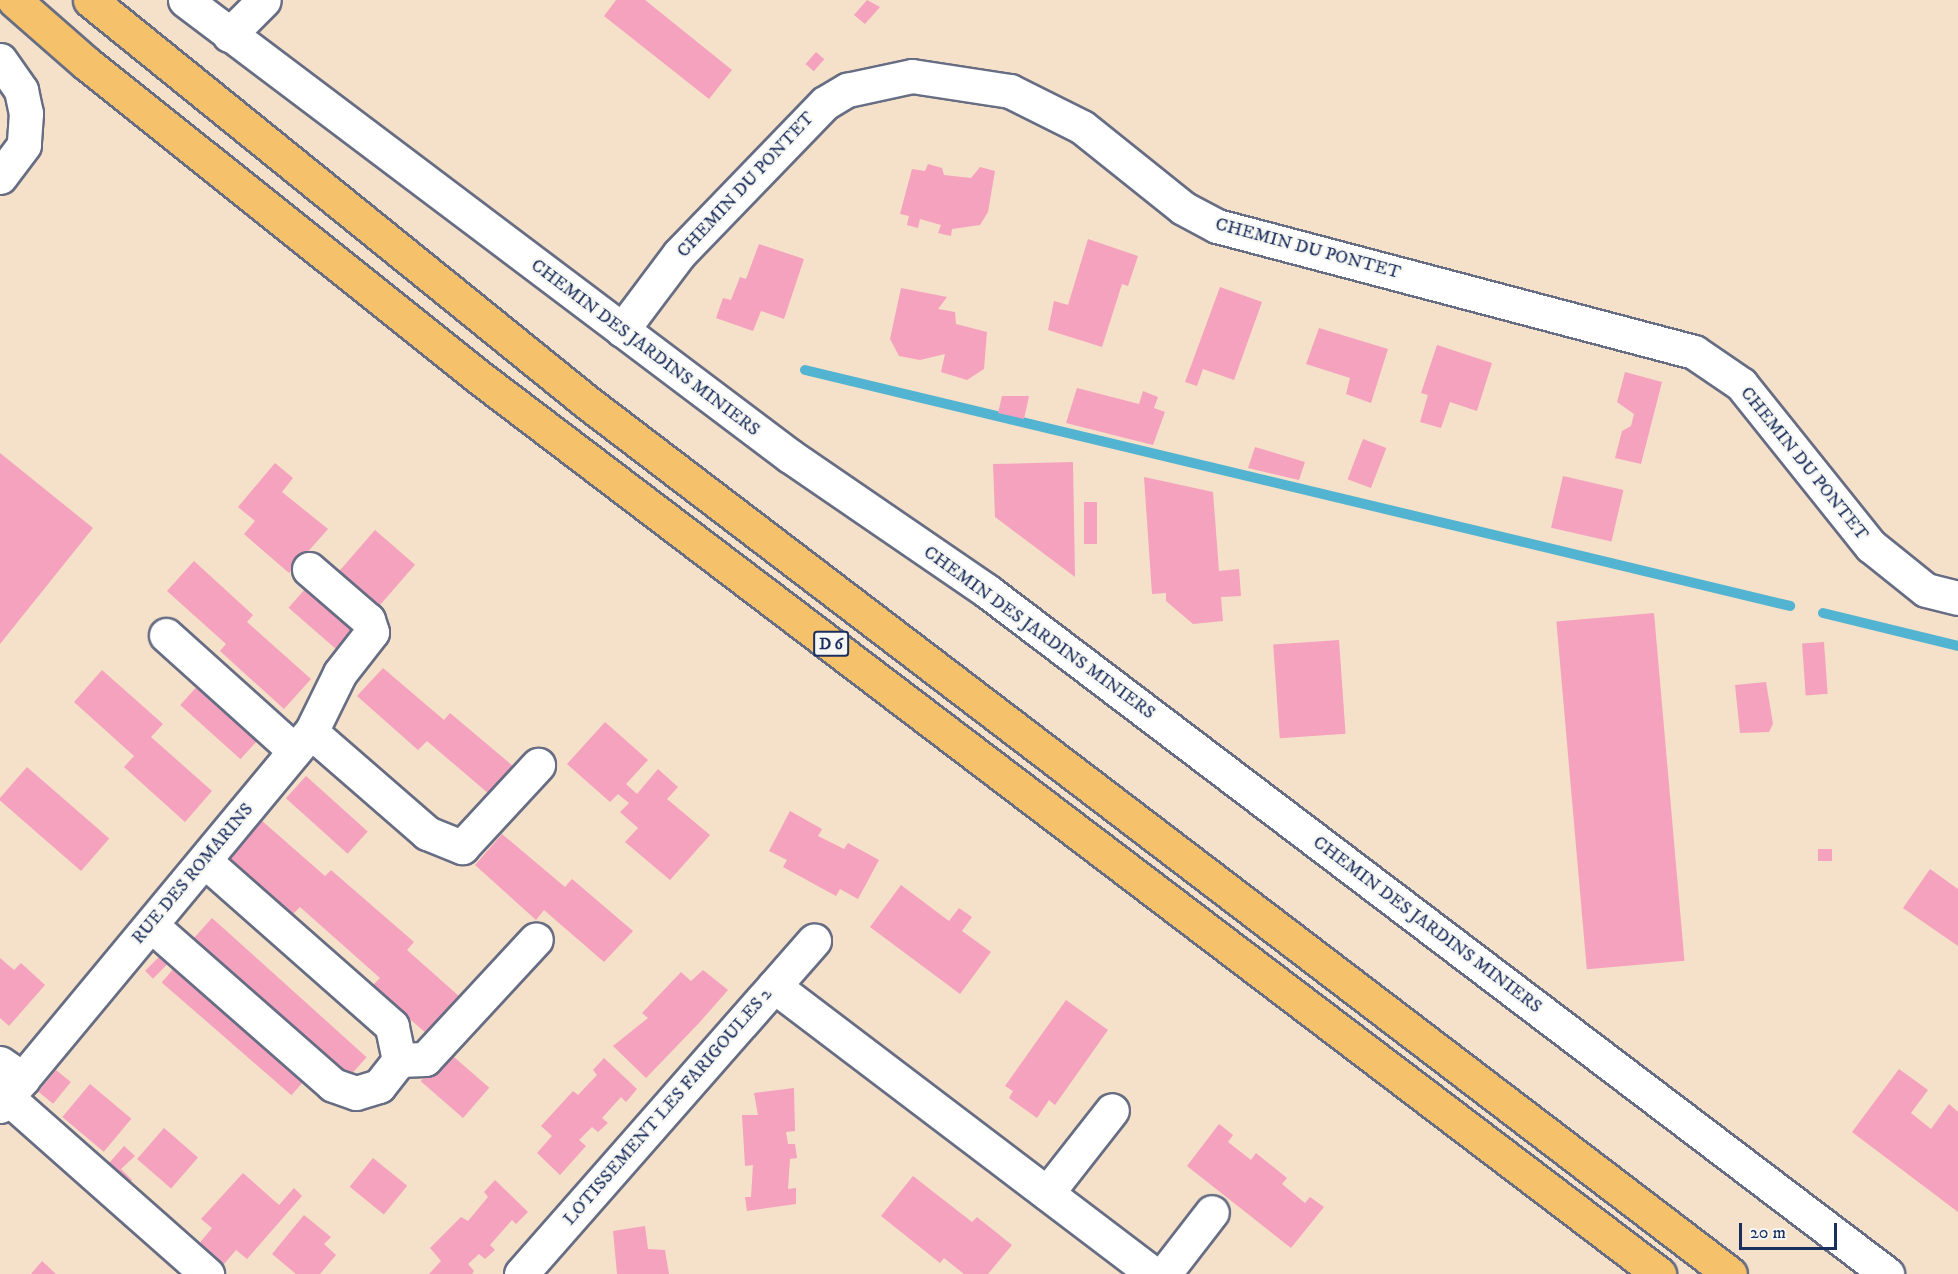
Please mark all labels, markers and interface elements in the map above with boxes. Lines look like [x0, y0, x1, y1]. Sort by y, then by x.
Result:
street label: CHEMIN DU PONTET [673, 108, 819, 262]
street label: CHEMIN DU PONTET [1213, 214, 1403, 284]
street label: CHEMIN DES JARDINS MINIERS [526, 255, 764, 441]
street label: CHEMIN DU PONTET [1735, 383, 1873, 545]
street label: CHEMIN DES JARDINS MINIERS [919, 542, 1159, 724]
road number: D 6 [813, 631, 849, 657]
street label: RUE DES ROMARINS [128, 799, 258, 949]
street label: CHEMIN DES JARDINS MINIERS [1308, 832, 1546, 1018]
street label: LOTISSEMENT LES FARIGOULES 2 [559, 984, 777, 1230]
scale bar [1742, 1211, 1840, 1249]
text: 20 m [1750, 1222, 1786, 1244]

